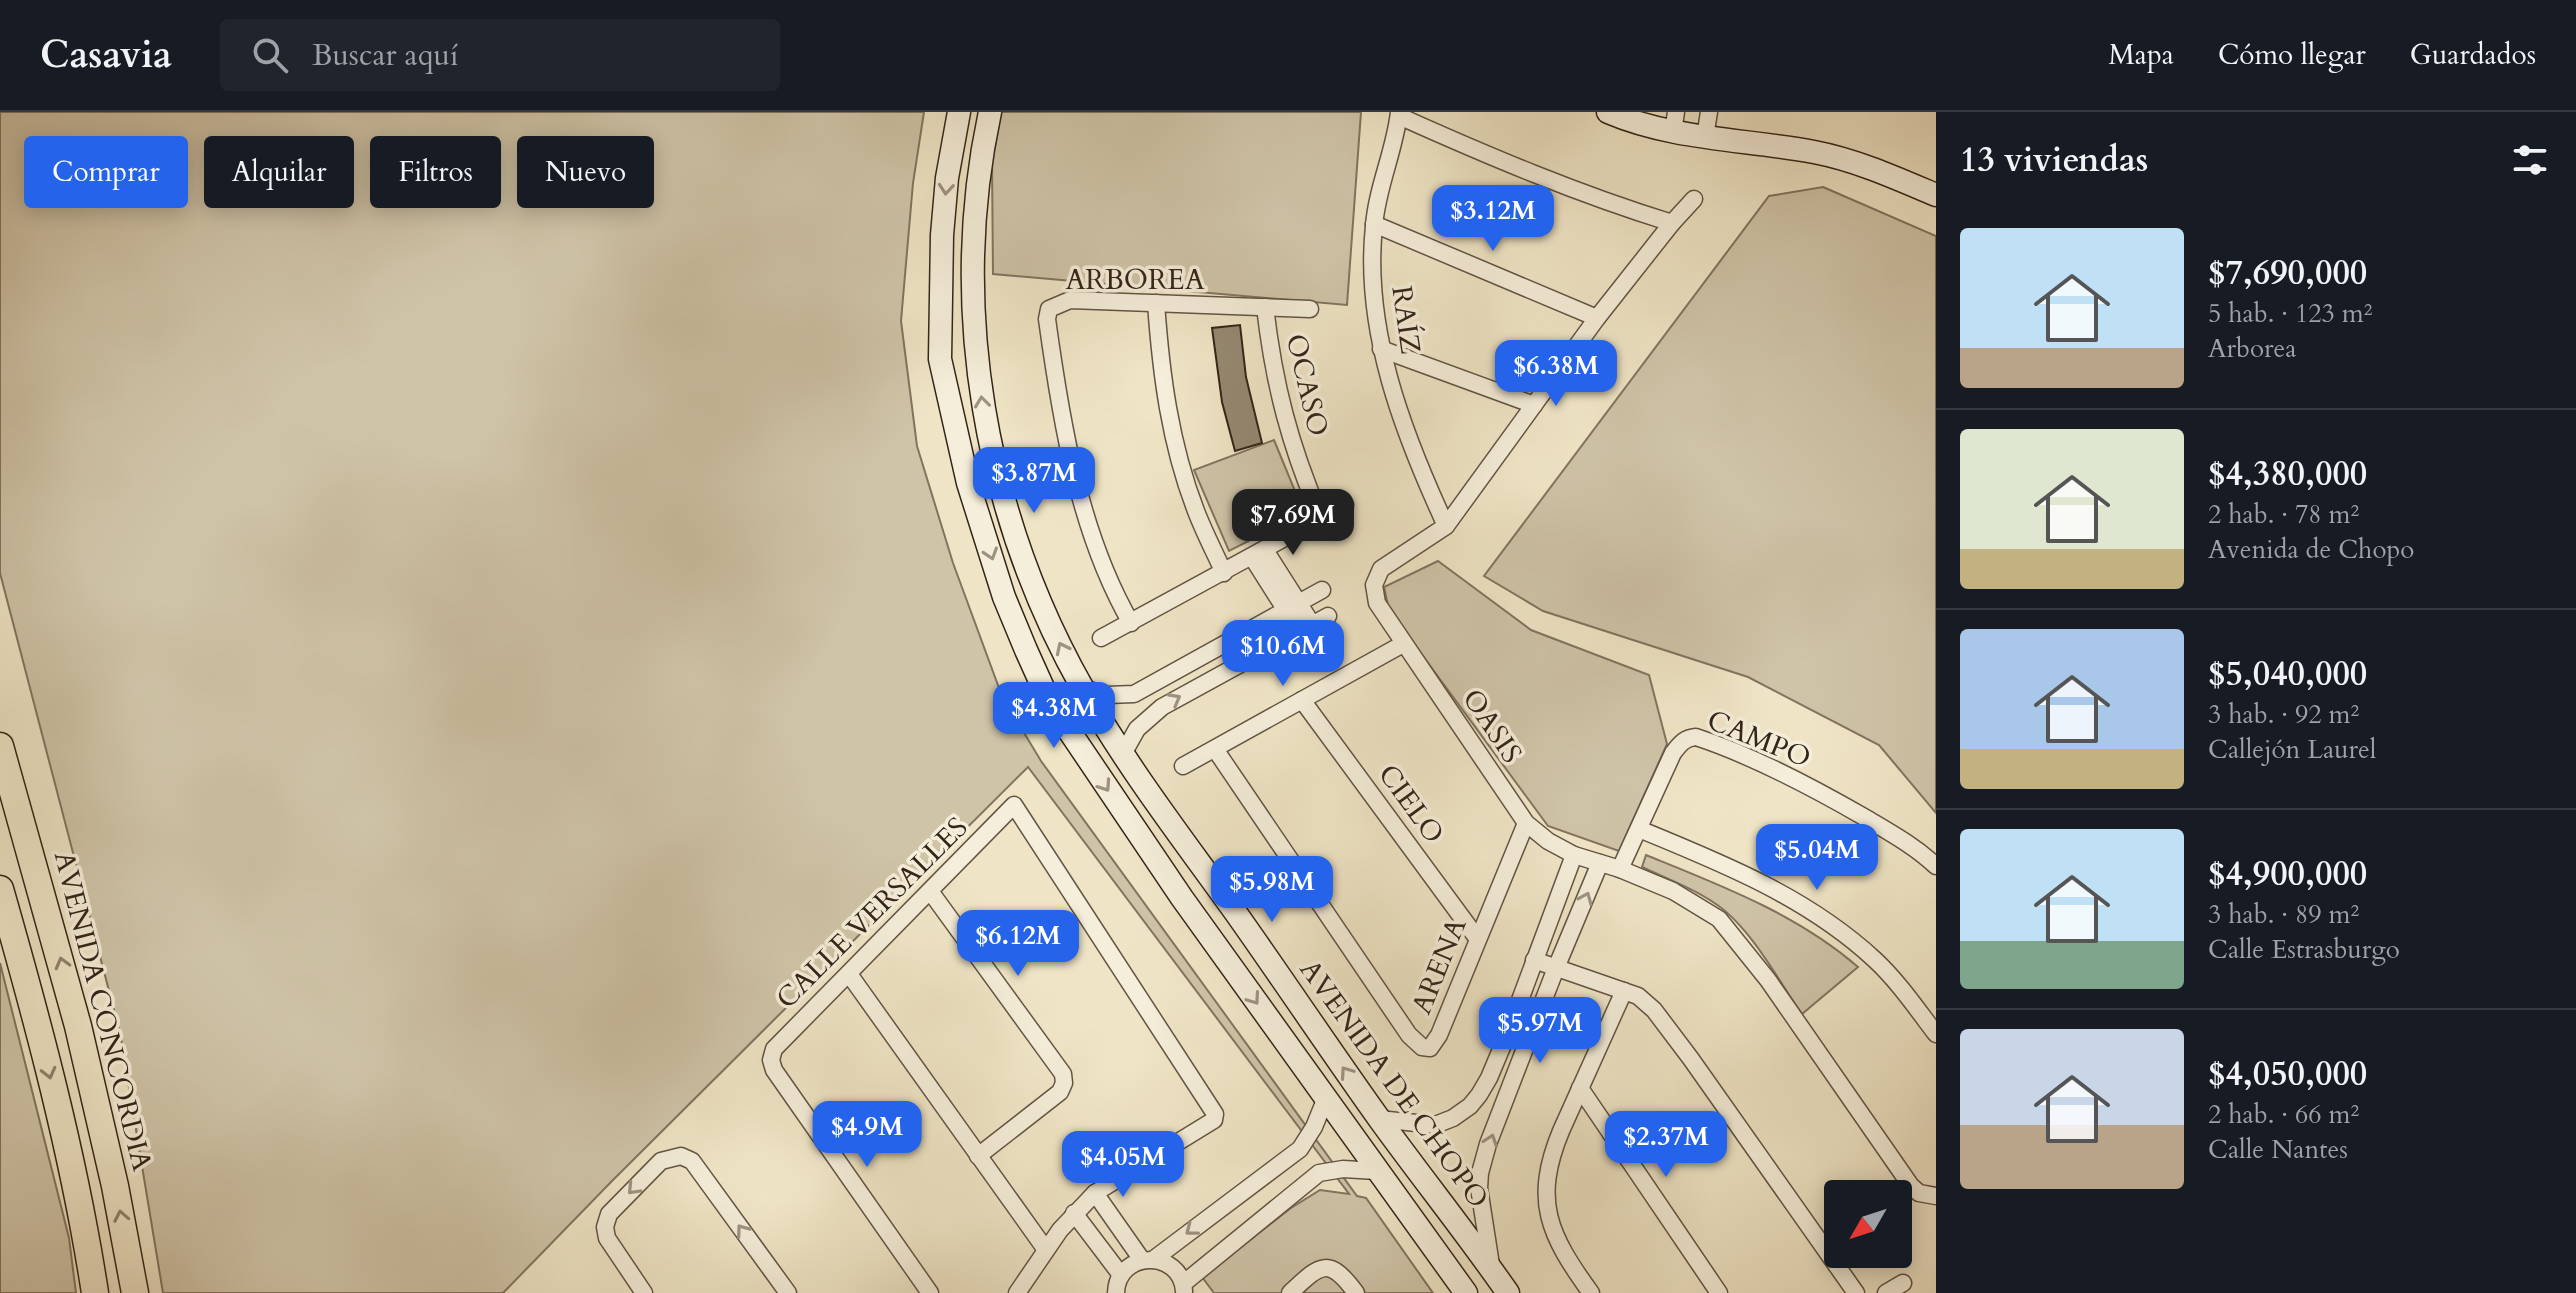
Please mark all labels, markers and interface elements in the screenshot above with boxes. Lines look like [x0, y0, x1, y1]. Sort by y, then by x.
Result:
search box [220, 19, 780, 91]
text: Casavia [40, 29, 172, 81]
icon: search [248, 33, 292, 77]
text: Buscar aquí [312, 35, 458, 76]
text: Mapa [2108, 36, 2174, 74]
text: Cómo llegar [2218, 36, 2366, 74]
text: Guardados [2410, 36, 2536, 74]
chip: Comprar [24, 136, 188, 208]
chip: Alquilar [204, 136, 354, 208]
chip: Filtros [370, 136, 501, 208]
chip: Nuevo [517, 136, 654, 208]
text: 13 viviendas [1960, 137, 2148, 183]
icon: filters [2508, 138, 2552, 182]
one-way arrow [938, 183, 955, 196]
pin: $3.12M [1428, 185, 1558, 253]
text: $3.12M [1450, 193, 1536, 228]
text: $7,690,000 [2208, 250, 2367, 296]
icon: home [2024, 260, 2120, 356]
street label: ARBOREA [1065, 261, 1205, 299]
street label: RAÍZ [1382, 283, 1430, 357]
text: 5 hab. · 123 m² [2208, 296, 2373, 331]
street label: OCASO [1277, 330, 1337, 440]
text: Arborea [2208, 331, 2297, 366]
pin: $6.38M [1491, 340, 1621, 408]
text: $6.38M [1513, 348, 1599, 383]
one-way arrow [974, 395, 991, 408]
pin: $3.87M [969, 447, 1099, 515]
text: $4,380,000 [2208, 451, 2367, 497]
text: $3.87M [991, 455, 1077, 490]
icon: home [2024, 461, 2120, 557]
pin: $7.69M [1228, 489, 1358, 557]
text: $7.69M [1250, 497, 1336, 532]
text: 2 hab. · 78 m² [2208, 497, 2359, 532]
text: Avenida de Chopo [2208, 532, 2414, 567]
one-way arrow [982, 547, 998, 560]
pin: $10.6M [1218, 620, 1348, 688]
text: $10.6M [1240, 628, 1326, 663]
one-way arrow [1057, 642, 1072, 657]
text: $5,040,000 [2208, 651, 2367, 697]
icon: home [2024, 661, 2120, 757]
street label: OASIS [1453, 681, 1531, 771]
pin: $4.38M [989, 682, 1119, 750]
text: $4.38M [1011, 690, 1097, 725]
one-way arrow [1167, 694, 1181, 709]
text: 3 hab. · 92 m² [2208, 697, 2359, 732]
street label: CAMPO [1702, 701, 1816, 777]
text: Callejón Laurel [2208, 732, 2376, 767]
street label: CIELO [1369, 757, 1453, 851]
one-way arrow [1096, 777, 1111, 791]
street label: CALLE VERSALLES [768, 809, 976, 1017]
pin: $5.04M [1752, 824, 1882, 892]
text: $5.04M [1774, 832, 1860, 867]
street label: AVENIDA CONCORDIA [45, 847, 161, 1175]
text: $4,900,000 [2208, 851, 2367, 897]
pin: $5.98M [1207, 856, 1337, 924]
icon: home [2024, 861, 2120, 957]
text: $5.98M [1229, 864, 1315, 899]
one-way arrow [1576, 892, 1592, 906]
text: 3 hab. · 89 m² [2208, 897, 2359, 932]
pin: $6.12M [953, 910, 1083, 978]
street label: ARENA [1403, 912, 1475, 1020]
text: $6.12M [975, 918, 1061, 953]
text: Calle Estrasburgo [2208, 932, 2400, 967]
street label: AVENIDA DE CHOPO [1291, 952, 1497, 1216]
one-way arrow [55, 957, 71, 971]
one-way arrow [1244, 990, 1259, 1005]
pin: $5.97M [1475, 997, 1605, 1065]
text: $5.97M [1497, 1005, 1583, 1040]
text: $4,050,000 [2208, 1051, 2367, 1097]
icon: home [2024, 1061, 2120, 1157]
one-way arrow [40, 1065, 57, 1079]
one-way arrow [1341, 1066, 1356, 1080]
text: 2 hab. · 66 m² [2208, 1097, 2359, 1132]
pin: $4.9M [811, 1101, 923, 1169]
text: $4.9M [831, 1109, 903, 1144]
pin: $2.37M [1601, 1111, 1731, 1179]
text: $2.37M [1623, 1119, 1709, 1154]
pin: $4.05M [1058, 1131, 1188, 1199]
text: Calle Nantes [2208, 1132, 2348, 1167]
one-way arrow [1481, 1133, 1497, 1147]
text: $4.05M [1080, 1139, 1166, 1174]
one-way arrow [628, 1180, 643, 1194]
north arrow [1824, 1180, 1912, 1268]
map controls [1824, 1180, 1912, 1268]
one-way arrow [113, 1210, 130, 1223]
one-way arrow [1185, 1221, 1200, 1235]
one-way arrow [737, 1224, 752, 1239]

